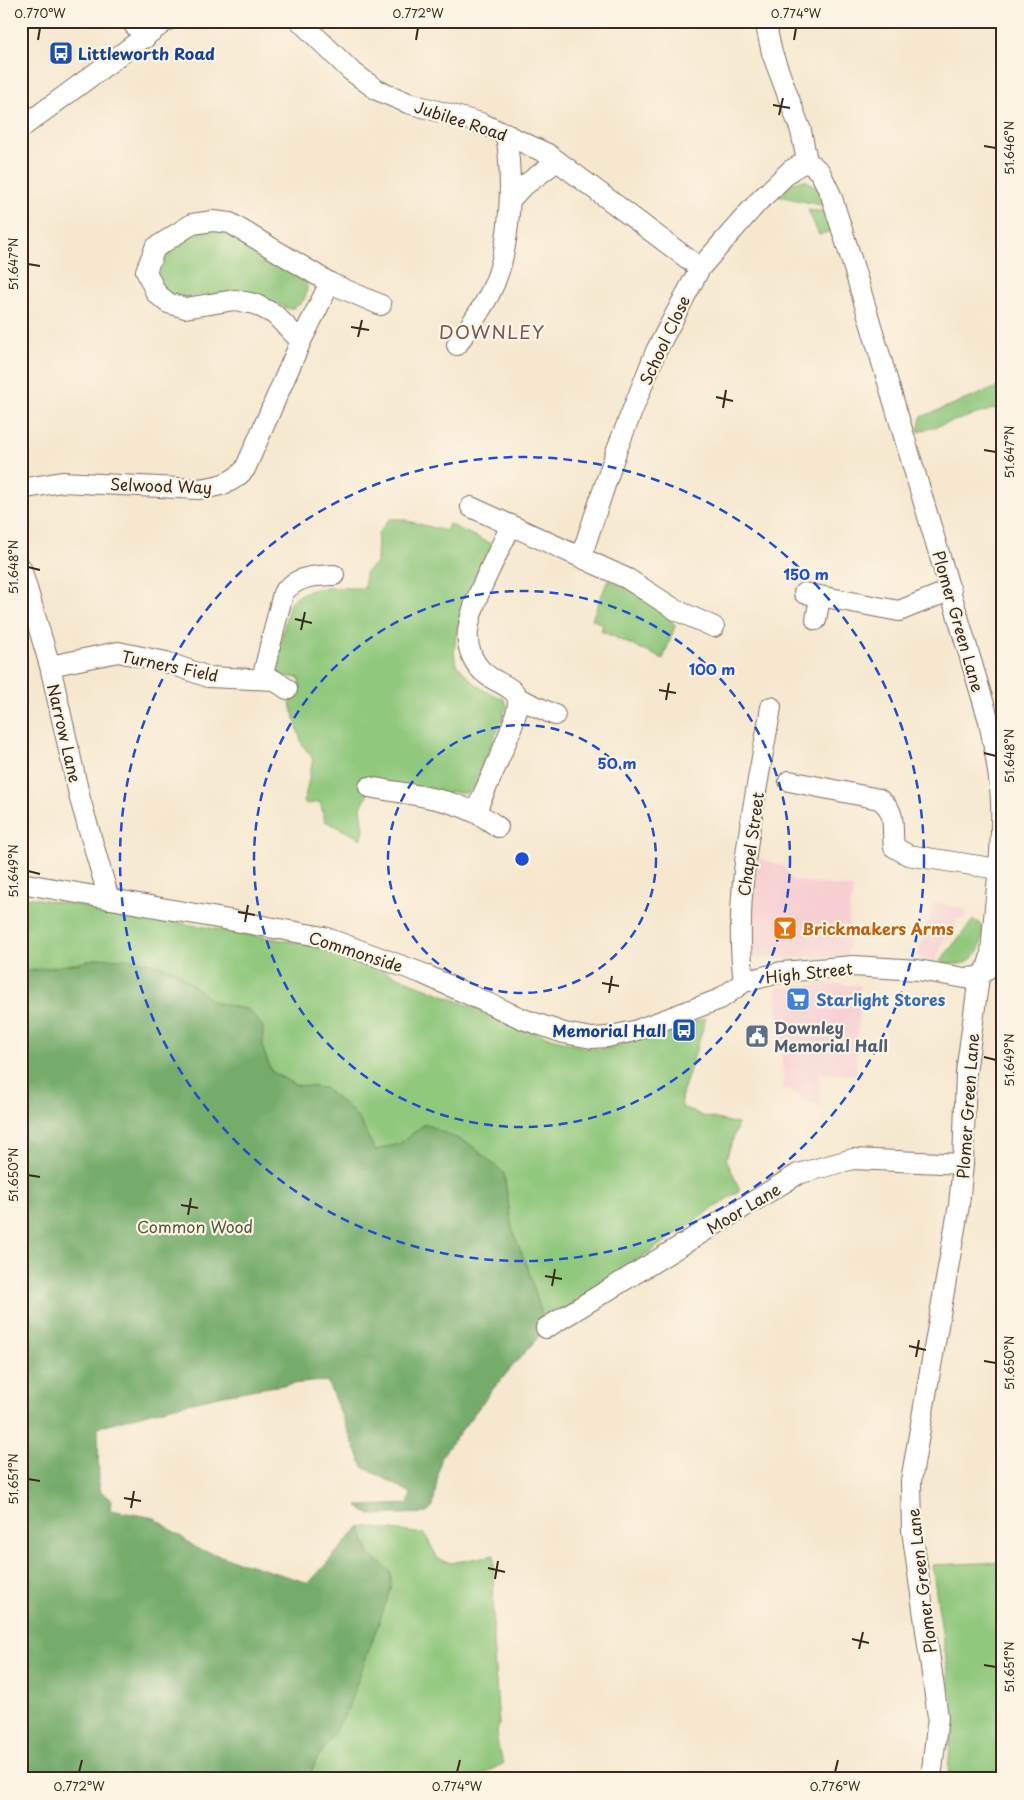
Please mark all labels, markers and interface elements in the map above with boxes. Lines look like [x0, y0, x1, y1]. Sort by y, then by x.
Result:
text: 0.770°W [14, 4, 66, 22]
text: 0.772°W [393, 4, 444, 22]
text: 0.774°W [771, 4, 822, 22]
bus stop icon: Littleworth Road [48, 40, 74, 66]
place label: Littleworth Road [78, 41, 215, 65]
street label: Jubilee Road [411, 94, 511, 146]
text: 51.646°N [1000, 121, 1018, 175]
text: 51.647°N [4, 238, 22, 290]
street label: School Close [633, 291, 695, 389]
district label: DOWNLEY [439, 317, 545, 345]
text: 51.647°N [1000, 426, 1018, 478]
street label: Selwood Way [110, 471, 212, 499]
text: 51.648°N [4, 540, 22, 594]
street label: Plomer Green Lane [927, 547, 991, 695]
text: 150 m [783, 562, 829, 585]
street label: Turners Field [120, 643, 220, 687]
text: 100 m [689, 657, 735, 680]
street label: Narrow Lane [42, 681, 88, 785]
text: 51.648°N [1000, 729, 1018, 783]
text: 50 m [598, 751, 636, 774]
street label: Chapel Street [731, 790, 769, 898]
text: 51.649°N [4, 844, 22, 898]
centre of rings [513, 850, 531, 868]
bar icon: Brickmakers Arms [772, 915, 798, 941]
place label: Brickmakers Arms [802, 916, 954, 940]
street label: Commonside [306, 924, 406, 978]
street label: High Street [764, 955, 854, 989]
supermarket icon: Starlight Stores [785, 986, 811, 1012]
place label: Starlight Stores [816, 987, 946, 1011]
place label: Downley Memorial Hall [774, 1015, 888, 1057]
bus stop icon: Memorial Hall [671, 1017, 697, 1043]
place label: Memorial Hall [552, 1018, 666, 1042]
public building icon: Downley Memorial Hall [744, 1023, 770, 1049]
street label: Plomer Green Lane [950, 1032, 984, 1180]
text: 51.649°N [1000, 1033, 1018, 1087]
text: 51.650°N [4, 1148, 22, 1202]
street label: Moor Lane [701, 1176, 785, 1240]
park label: Common Wood [137, 1214, 253, 1238]
text: 51.650°N [1000, 1336, 1018, 1390]
text: 51.651°N [4, 1453, 22, 1505]
street label: Plomer Green Lane [900, 1507, 942, 1655]
text: 51.651°N [1000, 1641, 1018, 1693]
text: 0.772°W [54, 1777, 105, 1795]
text: 0.774°W [432, 1777, 483, 1795]
text: 0.776°W [810, 1777, 861, 1795]

